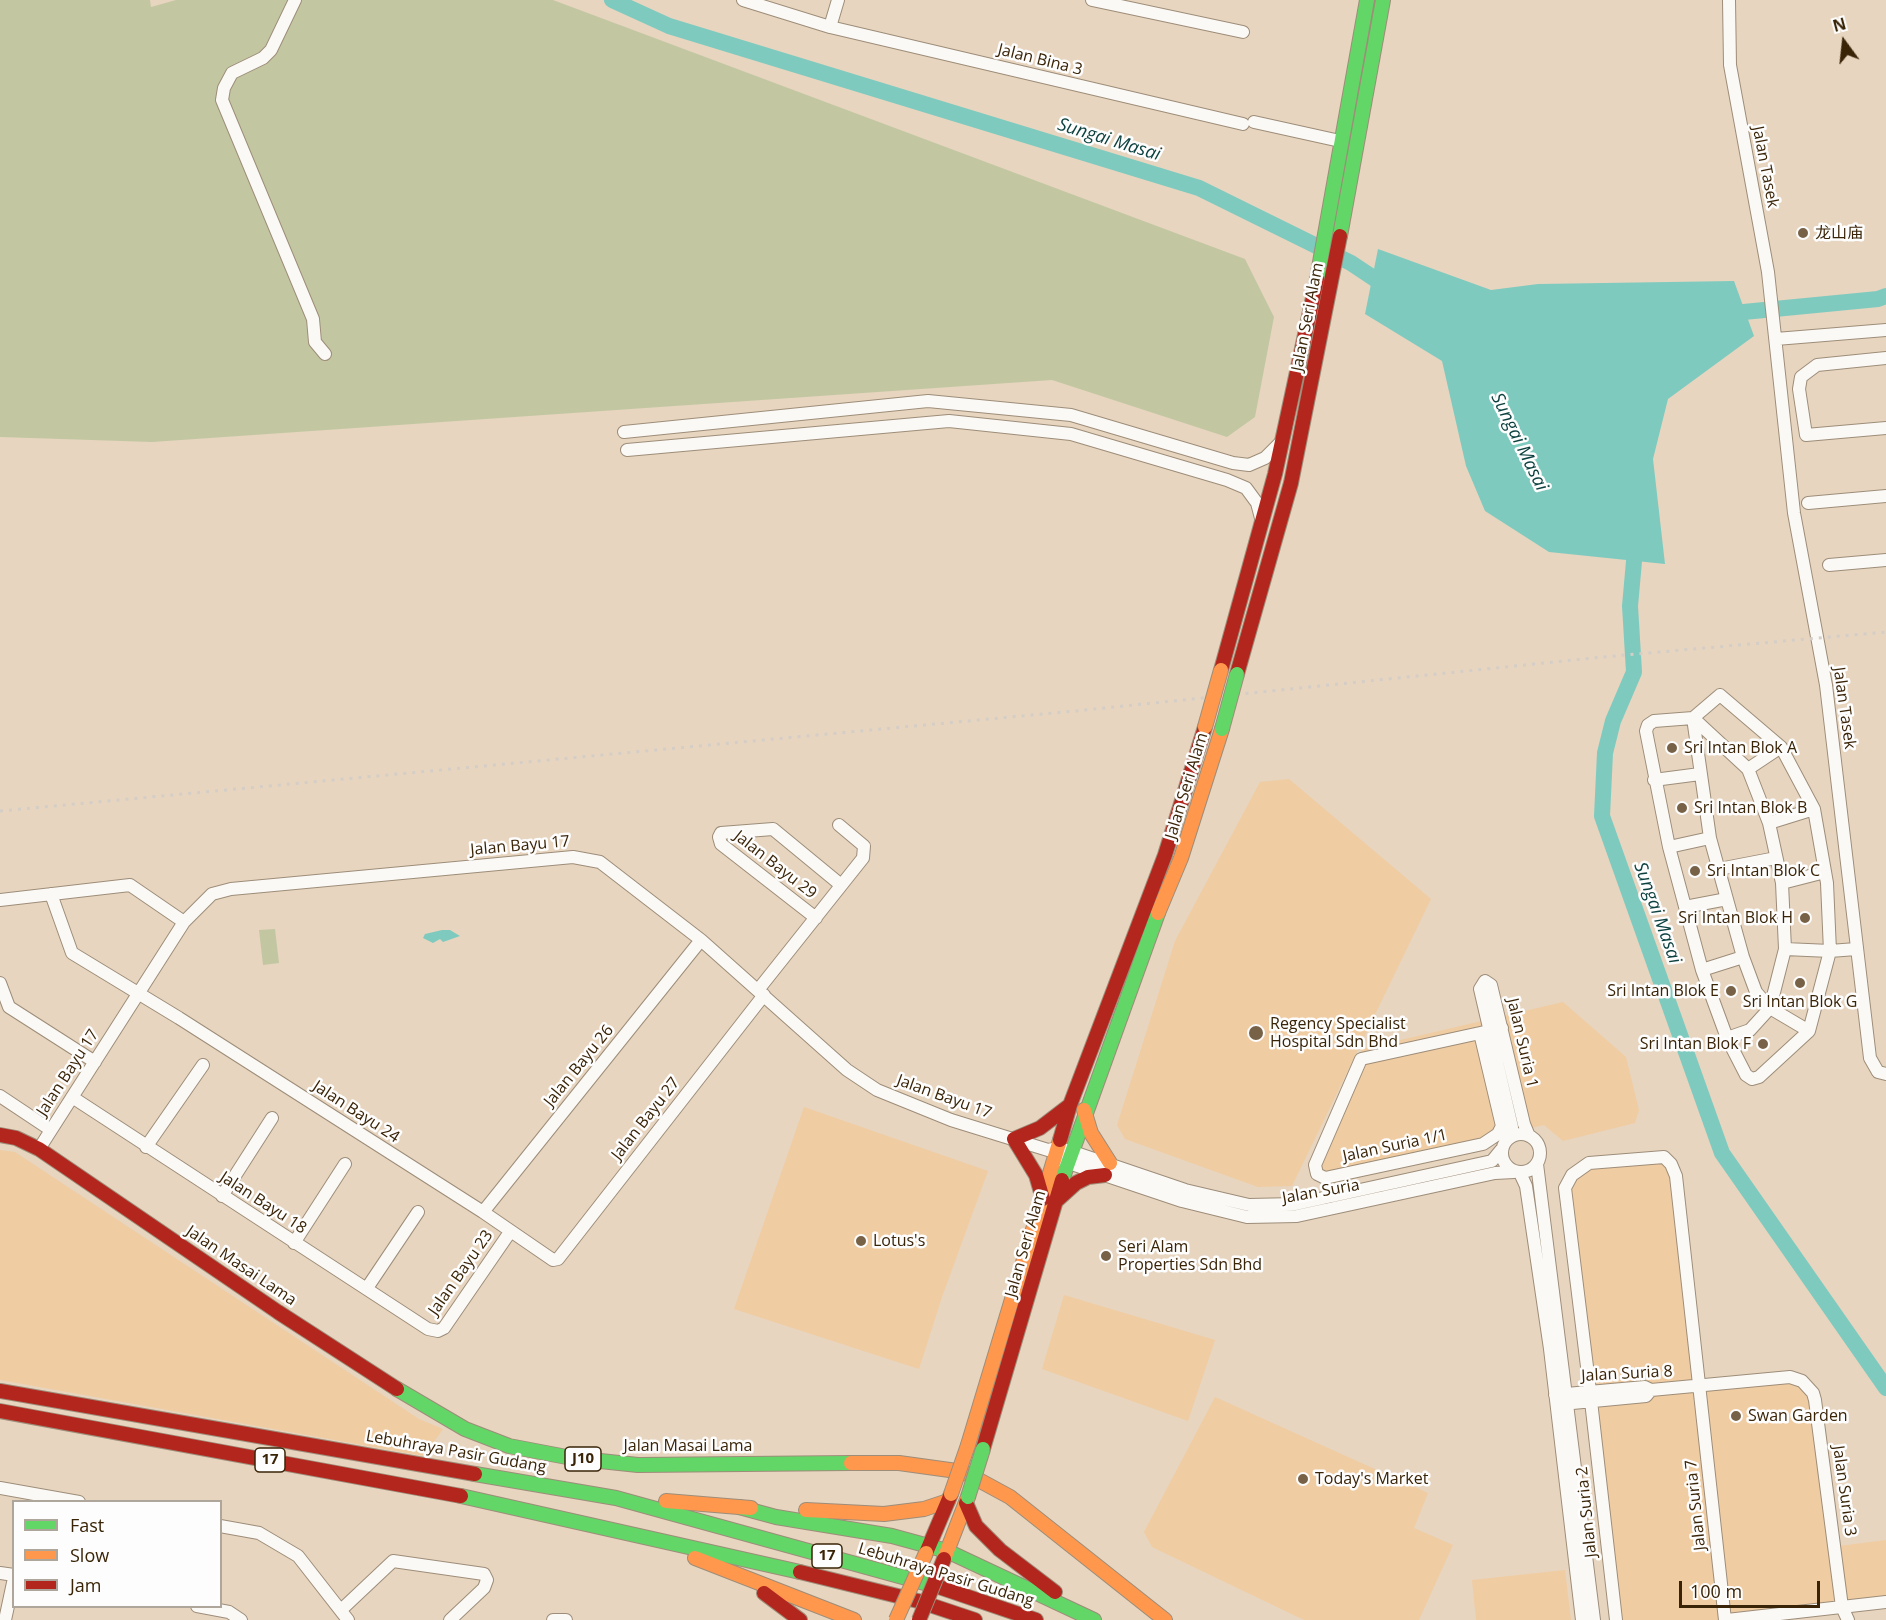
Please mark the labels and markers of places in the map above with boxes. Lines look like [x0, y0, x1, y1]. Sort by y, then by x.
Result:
place label: 龙山庙 [1815, 223, 1863, 243]
marker: 龙山庙 [1796, 226, 1810, 240]
place label: Sri Intan Blok A [1684, 738, 1797, 758]
marker: Sri Intan Blok A [1665, 741, 1679, 755]
place label: Sri Intan Blok B [1694, 798, 1807, 818]
marker: Sri Intan Blok B [1675, 801, 1689, 815]
place label: Sri Intan Blok C [1707, 861, 1820, 881]
marker: Sri Intan Blok C [1688, 864, 1702, 878]
place label: Sri Intan Blok H [1678, 908, 1793, 928]
marker: Sri Intan Blok H [1798, 911, 1812, 925]
marker: Sri Intan Blok G [1793, 976, 1807, 990]
place label: Sri Intan Blok E [1607, 981, 1719, 1001]
marker: Sri Intan Blok E [1724, 984, 1738, 998]
place label: Sri Intan Blok G [1743, 992, 1857, 1012]
place label: Regency Specialist Hospital Sdn Bhd [1270, 1014, 1406, 1052]
marker: Regency Specialist Hospital Sdn Bhd [1247, 1024, 1265, 1042]
place label: Sri Intan Blok F [1640, 1034, 1751, 1054]
marker: Sri Intan Blok F [1756, 1037, 1770, 1051]
place label: Lotus's [873, 1231, 925, 1251]
marker: Lotus's [854, 1234, 868, 1248]
place label: Seri Alam Properties Sdn Bhd [1118, 1237, 1262, 1275]
marker: Seri Alam Properties Sdn Bhd [1099, 1249, 1113, 1263]
place label: Swan Garden [1748, 1406, 1848, 1426]
marker: Swan Garden [1729, 1409, 1743, 1423]
place label: Today's Market [1315, 1469, 1428, 1489]
marker: Today's Market [1296, 1472, 1310, 1486]

